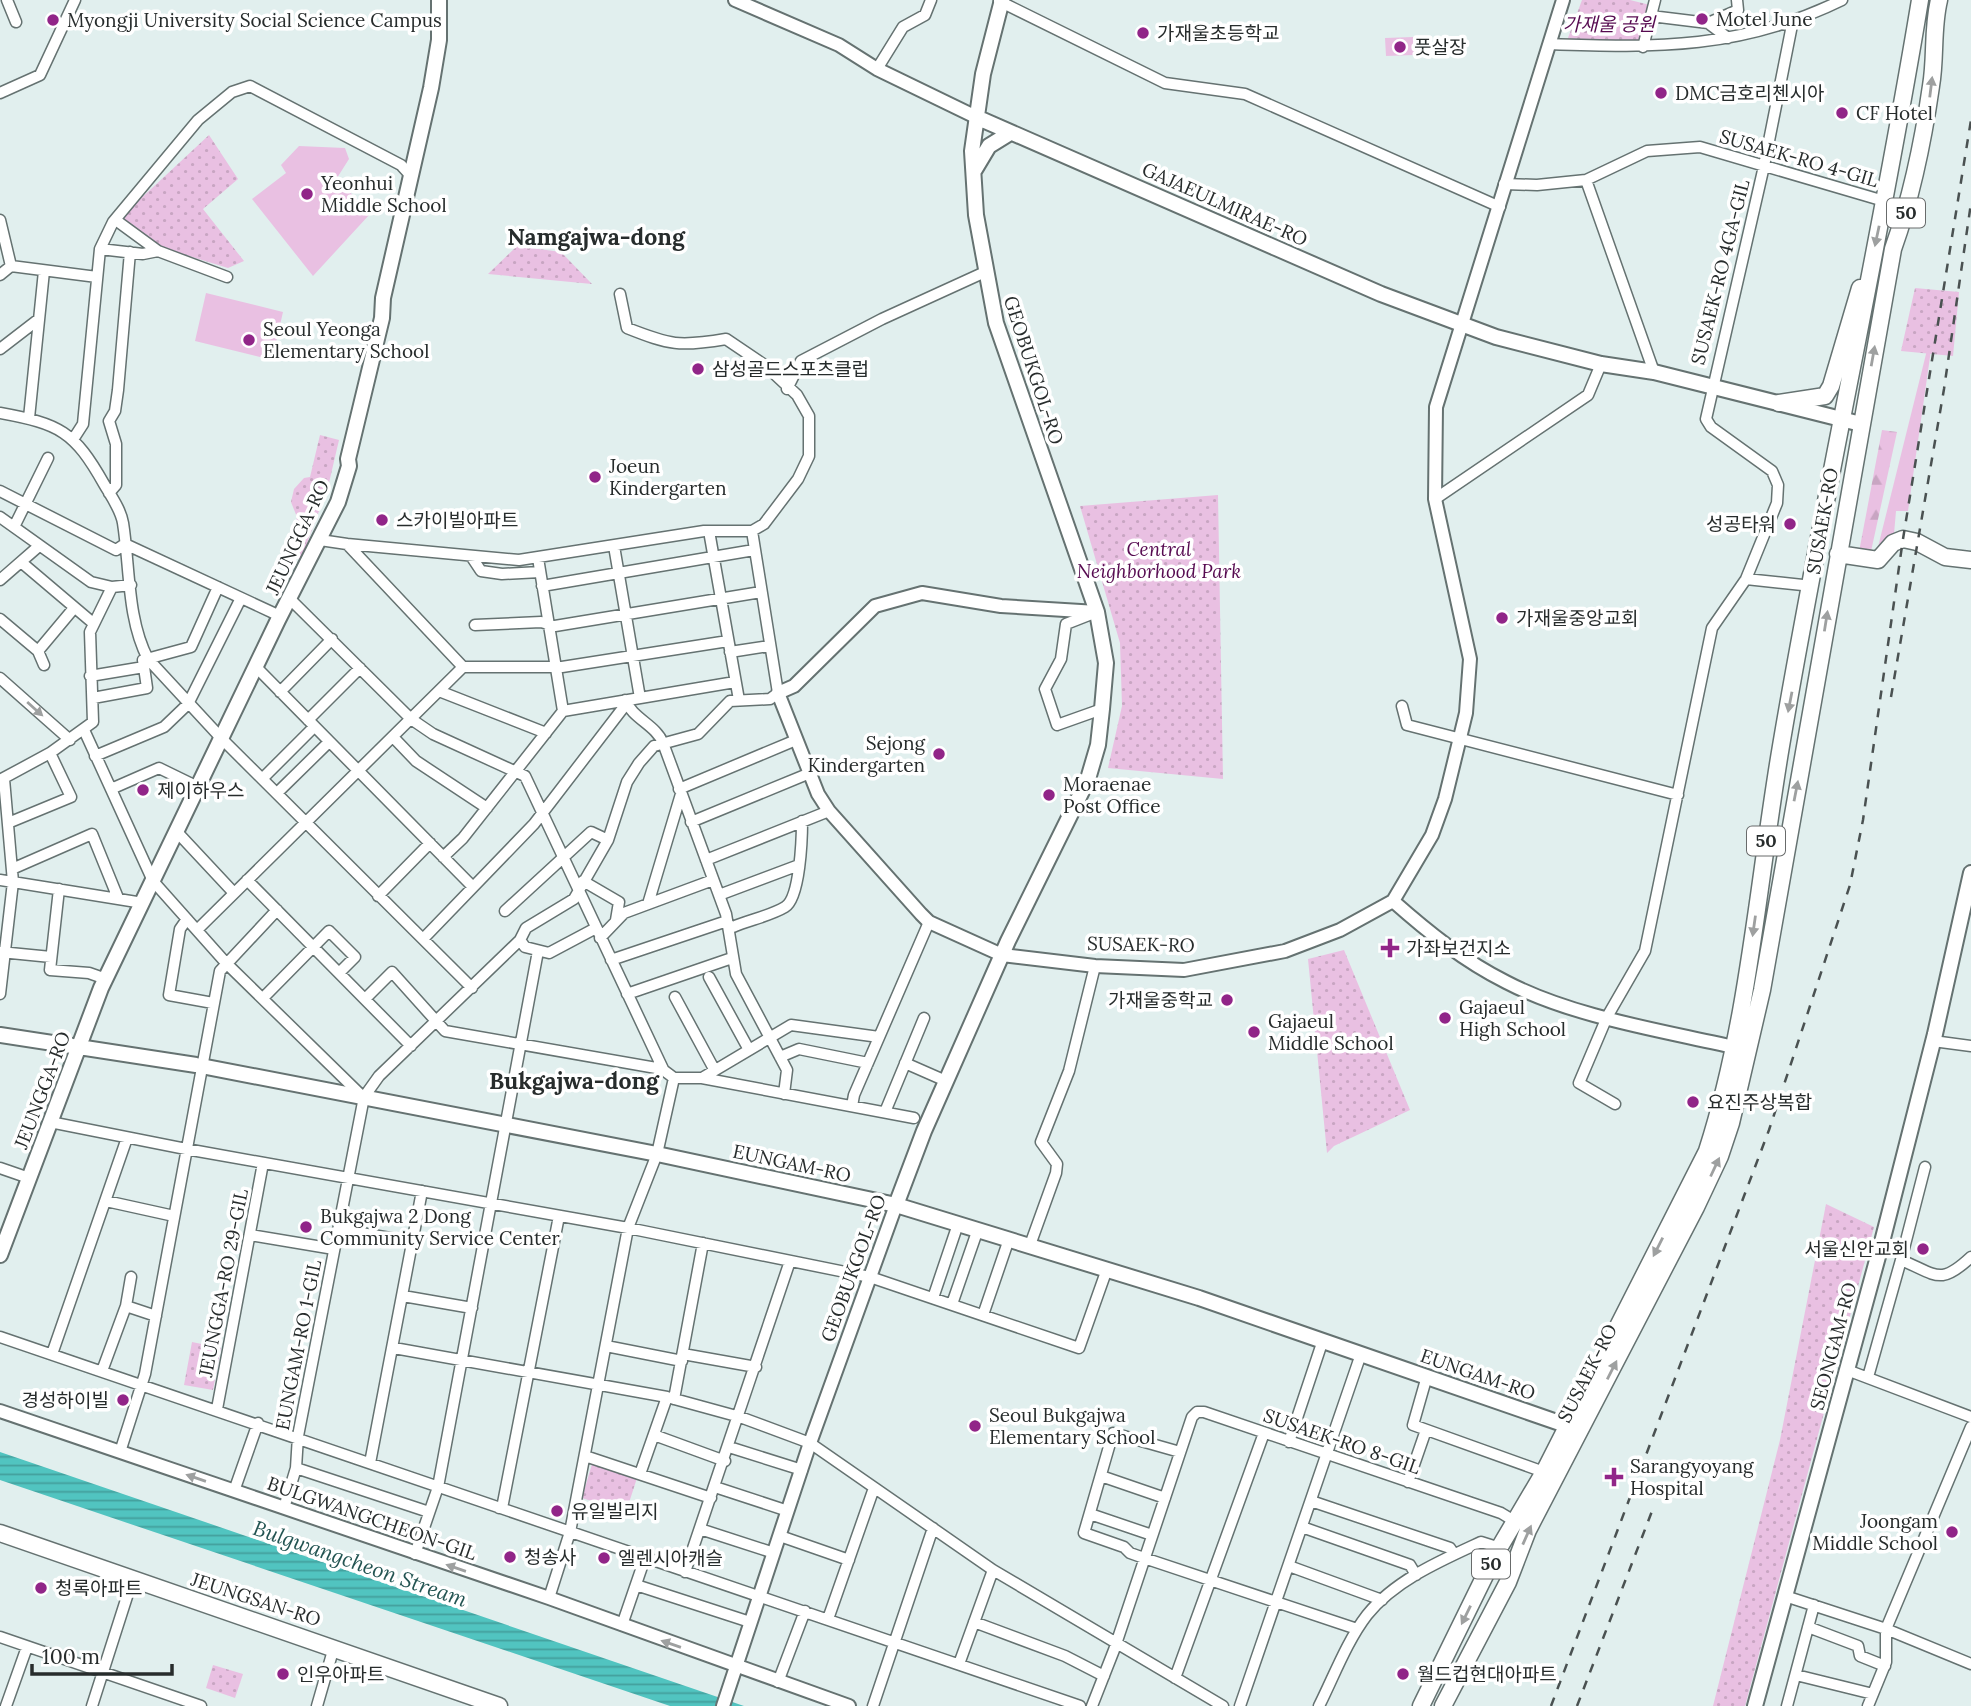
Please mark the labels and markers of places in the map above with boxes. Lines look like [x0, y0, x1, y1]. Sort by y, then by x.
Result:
place label: Motel June [1716, 7, 1813, 31]
place label: Myongji University Social Science Campus [67, 8, 442, 32]
marker: Motel June [1694, 11, 1710, 27]
marker: Myongji University Social Science Campus [45, 12, 61, 28]
place label: 가재울초등학교 [1157, 21, 1279, 45]
marker: 가재울초등학교 [1135, 25, 1151, 41]
place label: 풋살장 [1414, 35, 1466, 59]
marker: 풋살장 [1392, 39, 1408, 55]
place label: DMC금호리첸시아 [1675, 81, 1824, 105]
marker: DMC금호리첸시아 [1653, 85, 1669, 101]
place label: CF Hotel [1856, 101, 1933, 125]
marker: CF Hotel [1834, 105, 1850, 121]
place label: Yeonhui Middle School [320, 171, 447, 217]
marker: Yeonhui Middle School [299, 186, 315, 202]
place label: Seoul Yeonga Elementary School [263, 317, 429, 363]
marker: Seoul Yeonga Elementary School [241, 332, 257, 348]
place label: 삼성골드스포츠클럽 [712, 357, 869, 381]
marker: 삼성골드스포츠클럽 [690, 361, 706, 377]
place label: Joeun Kindergarten [608, 454, 727, 500]
marker: Joeun Kindergarten [587, 469, 603, 485]
place label: 스카이빌아파트 [396, 508, 518, 532]
marker: 스카이빌아파트 [374, 512, 390, 528]
place label: 성공타워 [1706, 512, 1776, 536]
marker: 성공타워 [1782, 516, 1798, 532]
place label: 가재울중앙교회 [1516, 606, 1638, 630]
marker: 가재울중앙교회 [1494, 610, 1510, 626]
place label: Sejong Kindergarten [808, 731, 925, 777]
marker: Sejong Kindergarten [931, 746, 947, 762]
place label: Moraenae Post Office [1063, 772, 1160, 818]
place label: 제이하우스 [157, 778, 244, 802]
marker: 제이하우스 [135, 782, 151, 798]
marker: Moraenae Post Office [1041, 787, 1057, 803]
place label: 가좌보건지소 [1406, 936, 1511, 960]
marker: 가좌보건지소 [1380, 938, 1400, 958]
place label: 가재울중학교 [1108, 988, 1213, 1012]
marker: 가재울중학교 [1219, 992, 1235, 1008]
place label: Gajaeul High School [1459, 995, 1566, 1041]
place label: Gajaeul Middle School [1268, 1009, 1394, 1055]
marker: Gajaeul High School [1437, 1010, 1453, 1026]
marker: Gajaeul Middle School [1246, 1024, 1262, 1040]
place label: 요진주상복합 [1707, 1090, 1812, 1114]
marker: 요진주상복합 [1685, 1094, 1701, 1110]
place label: Bukgajwa 2 Dong Community Service Center [320, 1204, 561, 1250]
marker: Bukgajwa 2 Dong Community Service Center [298, 1219, 314, 1235]
place label: 서울신안교회 [1804, 1237, 1909, 1261]
marker: 서울신안교회 [1915, 1241, 1931, 1257]
place label: 경성하이빌 [22, 1388, 109, 1412]
marker: 경성하이빌 [115, 1392, 131, 1408]
place label: Seoul Bukgajwa Elementary School [989, 1403, 1155, 1449]
marker: Seoul Bukgajwa Elementary School [967, 1418, 983, 1434]
place label: Sarangyoyang Hospital [1630, 1454, 1754, 1500]
marker: Sarangyoyang Hospital [1604, 1467, 1624, 1487]
place label: 유일빌리지 [571, 1499, 658, 1523]
marker: 유일빌리지 [549, 1503, 565, 1519]
place label: Joongam Middle School [1812, 1509, 1938, 1555]
marker: Joongam Middle School [1944, 1524, 1960, 1540]
place label: 청송사 [524, 1545, 576, 1569]
place label: 엘렌시아캐슬 [618, 1546, 723, 1570]
marker: 청송사 [502, 1549, 518, 1565]
marker: 엘렌시아캐슬 [596, 1550, 612, 1566]
place label: 청록아파트 [55, 1576, 142, 1600]
marker: 청록아파트 [33, 1580, 49, 1596]
place label: 인우아파트 [297, 1662, 384, 1686]
place label: 월드컵현대아파트 [1417, 1662, 1557, 1686]
marker: 인우아파트 [275, 1666, 291, 1682]
marker: 월드컵현대아파트 [1395, 1666, 1411, 1682]

